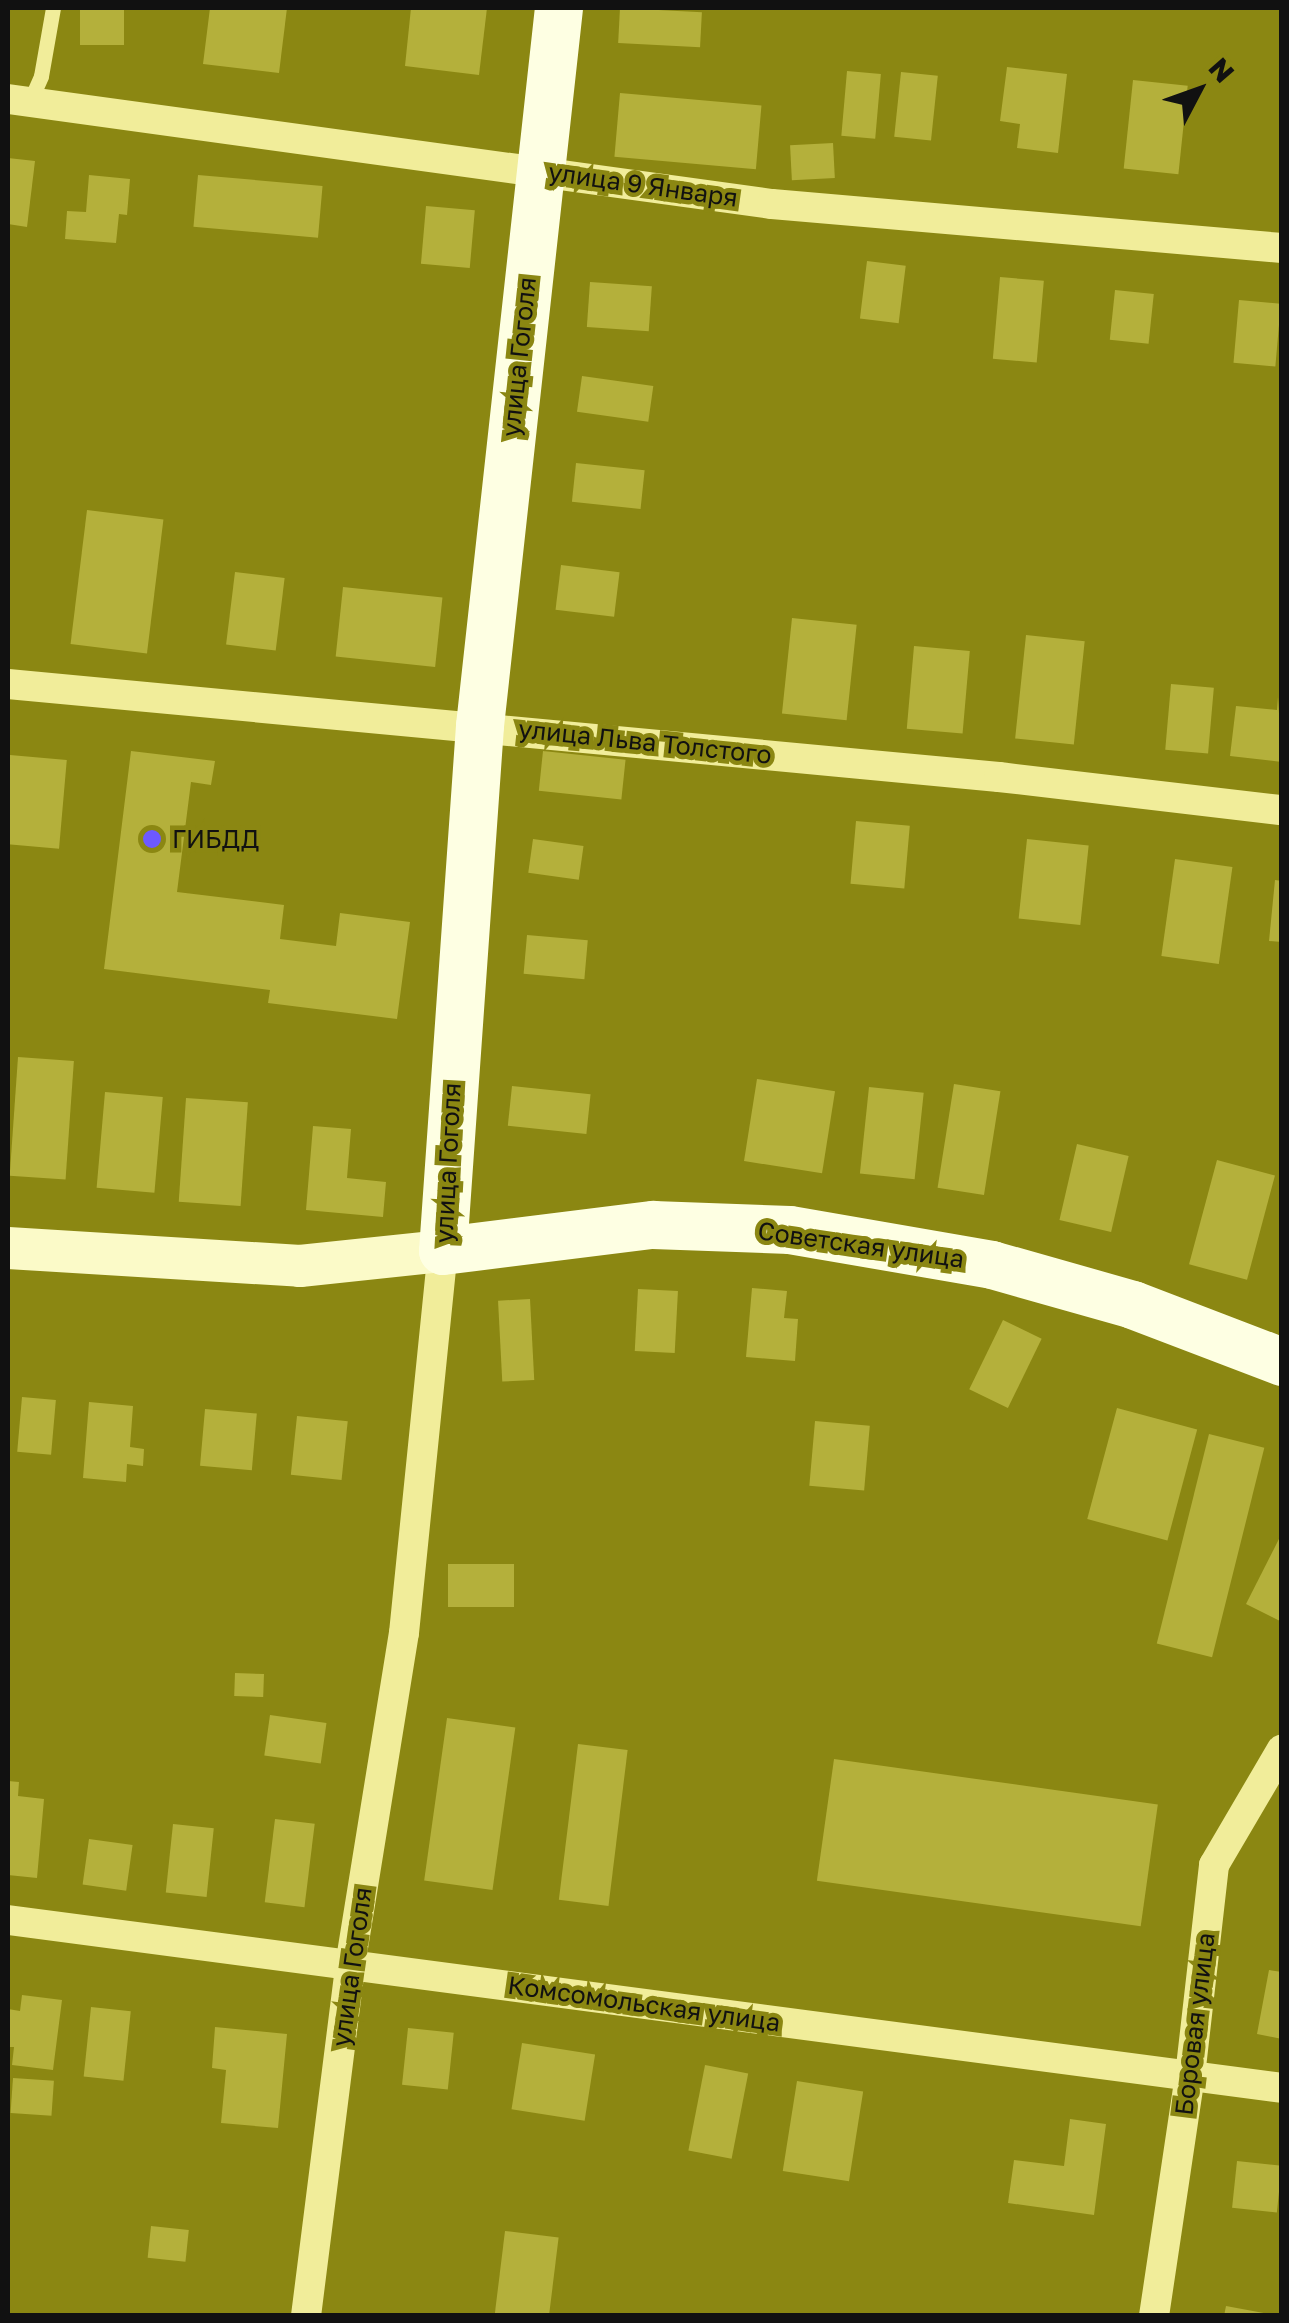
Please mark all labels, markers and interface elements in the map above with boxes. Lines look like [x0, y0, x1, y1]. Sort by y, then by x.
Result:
north arrow [1149, 40, 1249, 140]
text: N [1203, 51, 1241, 89]
street label: улица 9 Января [546, 157, 740, 213]
street label: улица Гоголя [496, 276, 542, 438]
street label: улица Льва Толстого [517, 714, 773, 770]
place label: ГИБДД [172, 824, 259, 854]
marker: ГИБДД [141, 828, 163, 850]
street label: улица Гоголя [429, 1082, 467, 1244]
street label: Советская улица [756, 1216, 966, 1274]
street label: улица Гоголя [326, 1885, 378, 2049]
street label: Боровая улица [1169, 1931, 1221, 2117]
street label: Комсомольская улица [506, 1970, 782, 2038]

